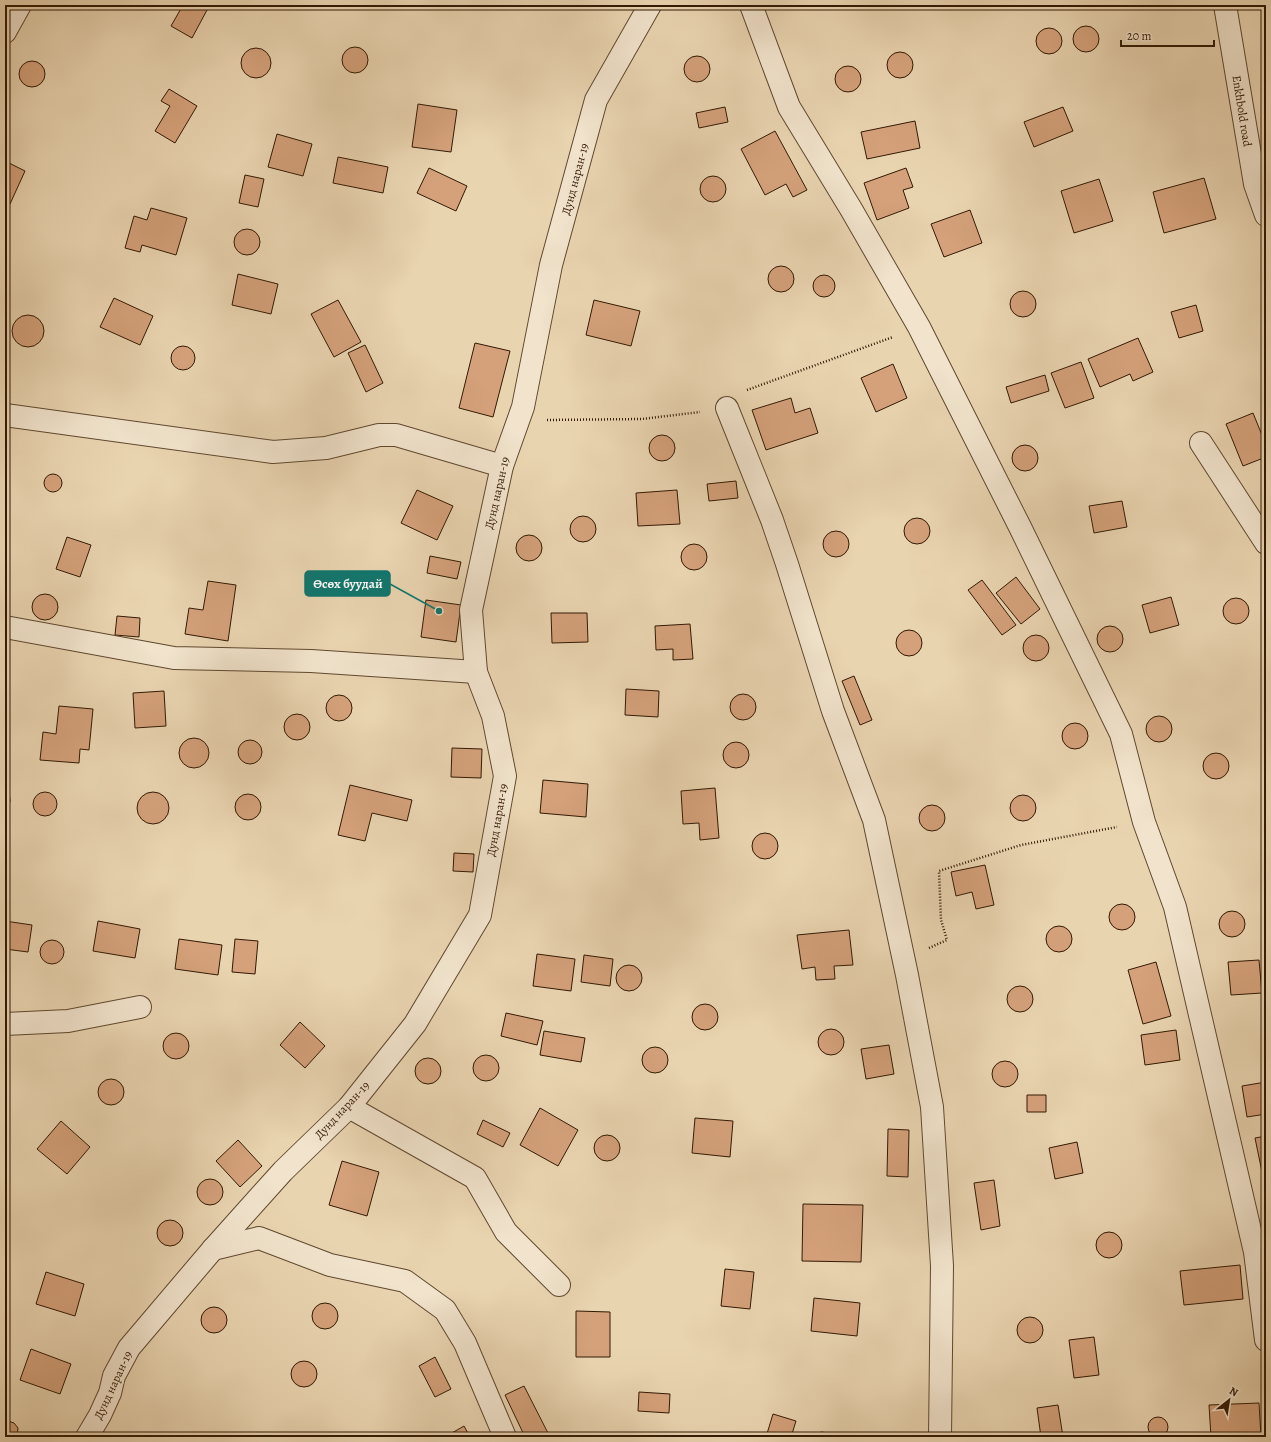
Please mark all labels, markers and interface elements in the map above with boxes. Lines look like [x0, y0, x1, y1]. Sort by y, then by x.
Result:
scale bar [1121, 22, 1214, 48]
text: 20 m [1127, 28, 1151, 44]
street label: Enkhbold road [1228, 74, 1256, 148]
street label: Дунд наран-19 [558, 141, 592, 217]
street label: Дунд наран-19 [481, 455, 513, 531]
callout: Өсөх буудай [305, 571, 390, 596]
text: Өсөх буудай [313, 575, 383, 592]
street label: Дунд наран-19 [483, 782, 511, 858]
street label: Дунд наран-19 [311, 1078, 373, 1142]
street label: Дунд наран-19 [90, 1348, 136, 1422]
north arrow [1209, 1380, 1249, 1420]
text: N [1227, 1383, 1241, 1400]

